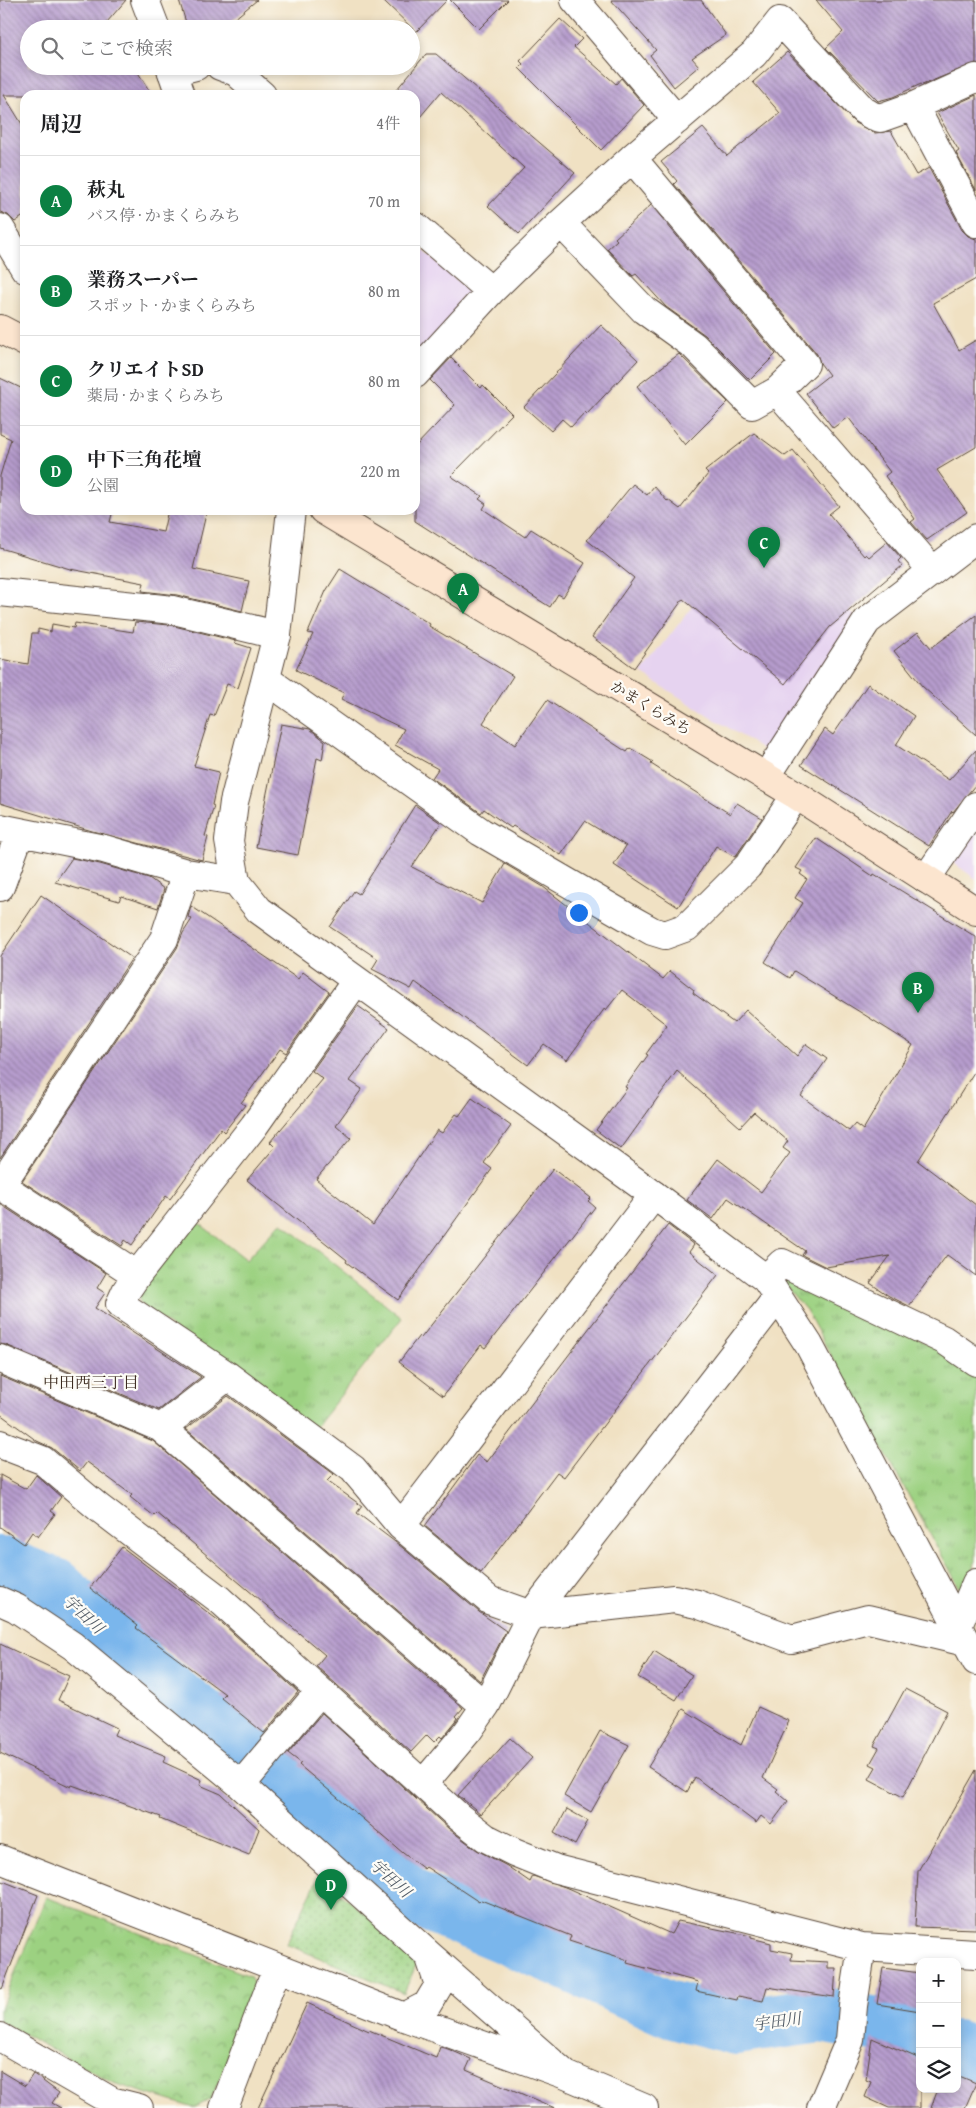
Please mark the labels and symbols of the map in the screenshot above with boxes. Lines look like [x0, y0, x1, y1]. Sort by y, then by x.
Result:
pin: C [748, 527, 780, 568]
pin: A [447, 573, 479, 614]
street label: かまくらみち [607, 675, 695, 740]
your location [566, 900, 592, 926]
pin: B [902, 972, 934, 1013]
district label: 中田西三丁目 [43, 1370, 139, 1394]
water label: 宇田川 [58, 1589, 111, 1641]
water label: 宇田川 [365, 1853, 418, 1904]
pin: D [315, 1869, 347, 1910]
water label: 宇田川 [752, 2005, 804, 2036]

